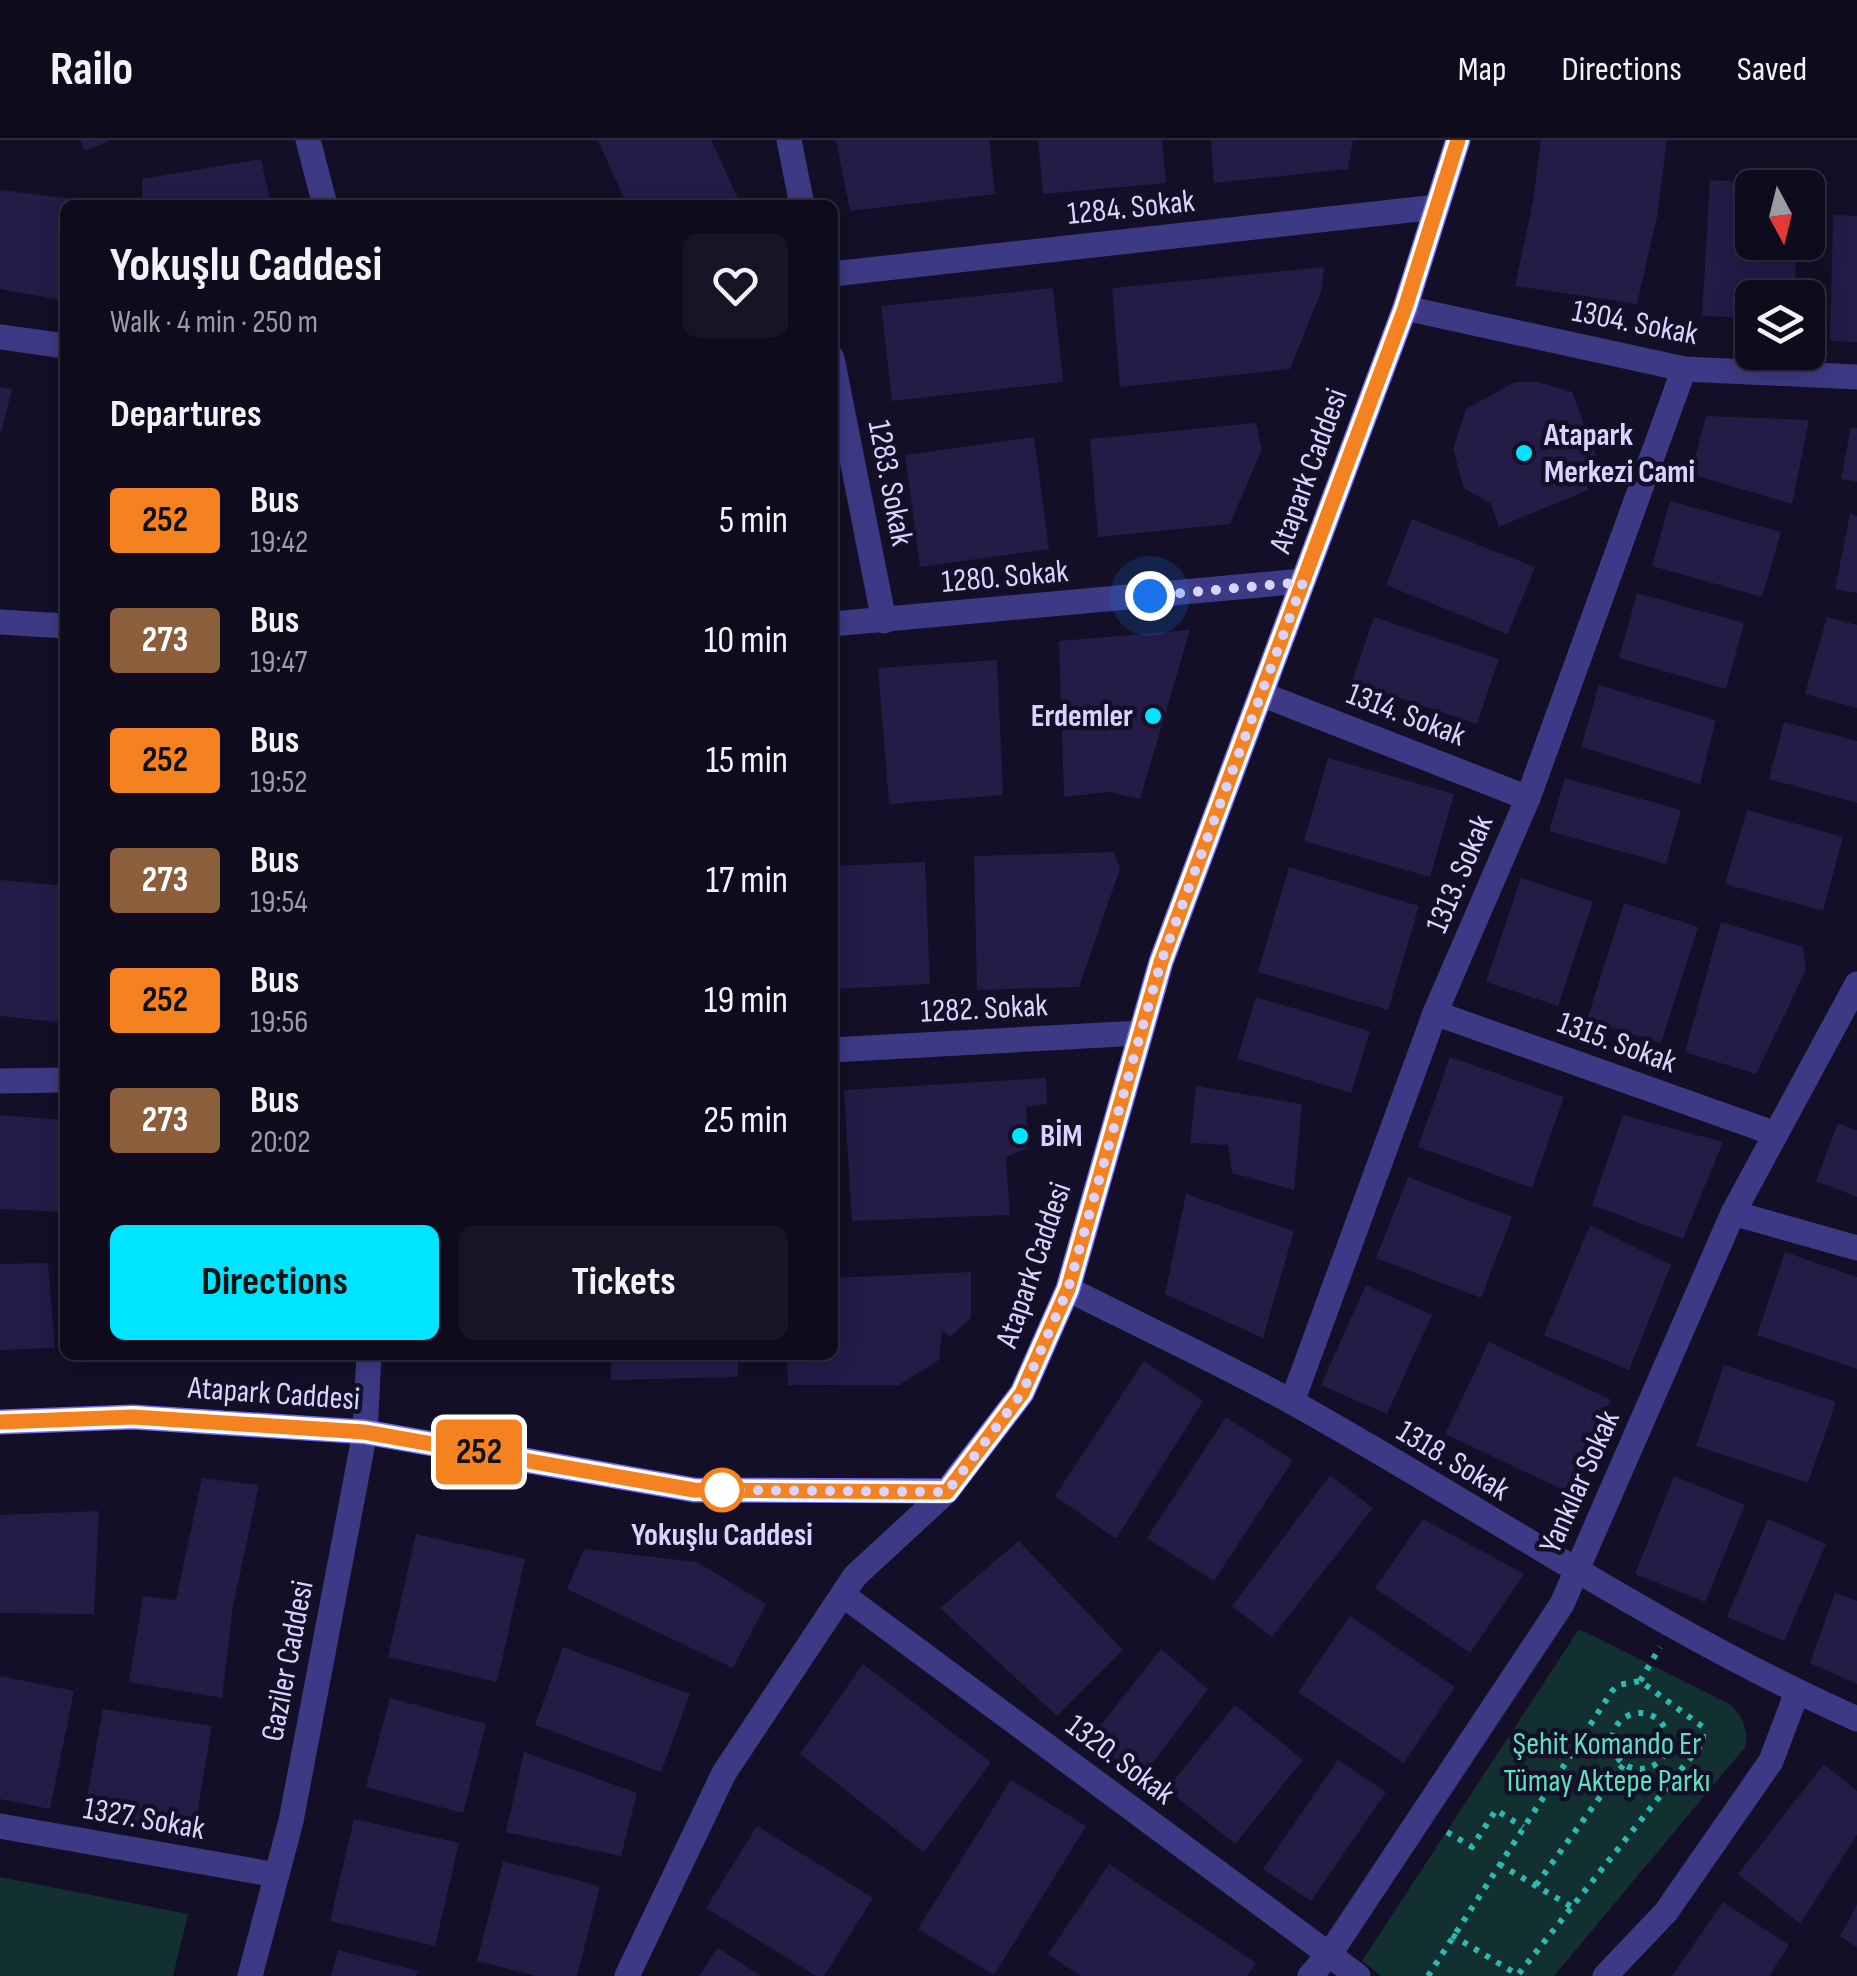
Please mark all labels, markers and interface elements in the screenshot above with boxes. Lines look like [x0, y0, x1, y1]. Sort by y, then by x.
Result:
text: Railo [50, 41, 133, 98]
text: Map [1458, 48, 1507, 91]
text: Directions [1562, 48, 1682, 91]
text: Saved [1737, 48, 1807, 91]
north arrow [1735, 170, 1825, 260]
map controls [1735, 170, 1825, 370]
street label: 1284. Sokak [1065, 182, 1197, 234]
button: heart [683, 233, 788, 338]
text: Yokuşlu Caddesi [110, 237, 382, 294]
button: layers [1735, 280, 1825, 370]
street label: 1304. Sokak [1569, 292, 1701, 354]
text: Walk · 4 min · 250 m [110, 303, 318, 342]
street label: Atapark Caddesi [1261, 384, 1357, 559]
text: Departures [110, 392, 262, 437]
place label: Atapark Merkezi Cami [1543, 416, 1695, 492]
street label: 1283. Sokak [859, 417, 921, 549]
marker: Atapark Merkezi Cami [1513, 442, 1535, 464]
text: Bus [250, 478, 299, 523]
text: 5 min [719, 498, 788, 543]
text: 252 [142, 499, 188, 542]
text: 19:42 [250, 523, 308, 562]
street label: 1280. Sokak [940, 552, 1070, 602]
your location [1125, 571, 1175, 621]
text: Bus [250, 598, 299, 643]
text: 10 min [704, 618, 788, 663]
text: 273 [142, 619, 188, 662]
text: 19:47 [250, 643, 307, 682]
street label: 1314. Sokak [1341, 675, 1471, 755]
place label: Erdemler [1031, 697, 1133, 736]
marker: Erdemler [1142, 705, 1164, 727]
text: Bus [250, 718, 299, 763]
text: 15 min [706, 738, 788, 783]
text: 252 [142, 739, 188, 782]
text: 19:52 [250, 763, 307, 802]
street label: 1313. Sokak [1418, 809, 1502, 939]
text: Bus [250, 838, 299, 883]
text: 17 min [706, 858, 788, 903]
text: 273 [142, 859, 188, 902]
text: 19:54 [250, 883, 308, 922]
text: Bus [250, 958, 299, 1003]
text: 19 min [704, 978, 788, 1023]
text: 252 [142, 979, 188, 1022]
street label: 1282. Sokak [919, 986, 1049, 1032]
text: 19:56 [250, 1003, 308, 1042]
street label: 1315. Sokak [1552, 1004, 1682, 1082]
text: Bus [250, 1078, 299, 1123]
text: 25 min [703, 1098, 788, 1143]
text: 273 [142, 1099, 188, 1142]
place label: BİM [1040, 1117, 1083, 1156]
text: 20:02 [250, 1123, 311, 1162]
marker: BİM [1009, 1125, 1031, 1147]
street label: Atapark Caddesi [987, 1177, 1080, 1354]
button: Directions [110, 1225, 439, 1340]
button: Tickets [459, 1225, 788, 1340]
street label: Atapark Caddesi [186, 1368, 361, 1419]
street label: Yankılar Sokak [1531, 1404, 1629, 1560]
street label: 1318. Sokak [1390, 1412, 1516, 1510]
line badge: 252 [422, 1420, 536, 1484]
text: 252 [456, 1431, 502, 1474]
marker: Yokuşlu Caddesi [701, 1469, 743, 1511]
place label: Yokuşlu Caddesi [631, 1516, 813, 1555]
street label: Gaziler Caddesi [253, 1577, 323, 1745]
street label: 1320. Sokak [1058, 1707, 1182, 1813]
park label: Şehit Komando Er Tümay Aktepe Parkı [1504, 1725, 1710, 1801]
street label: 1327. Sokak [80, 1789, 208, 1849]

